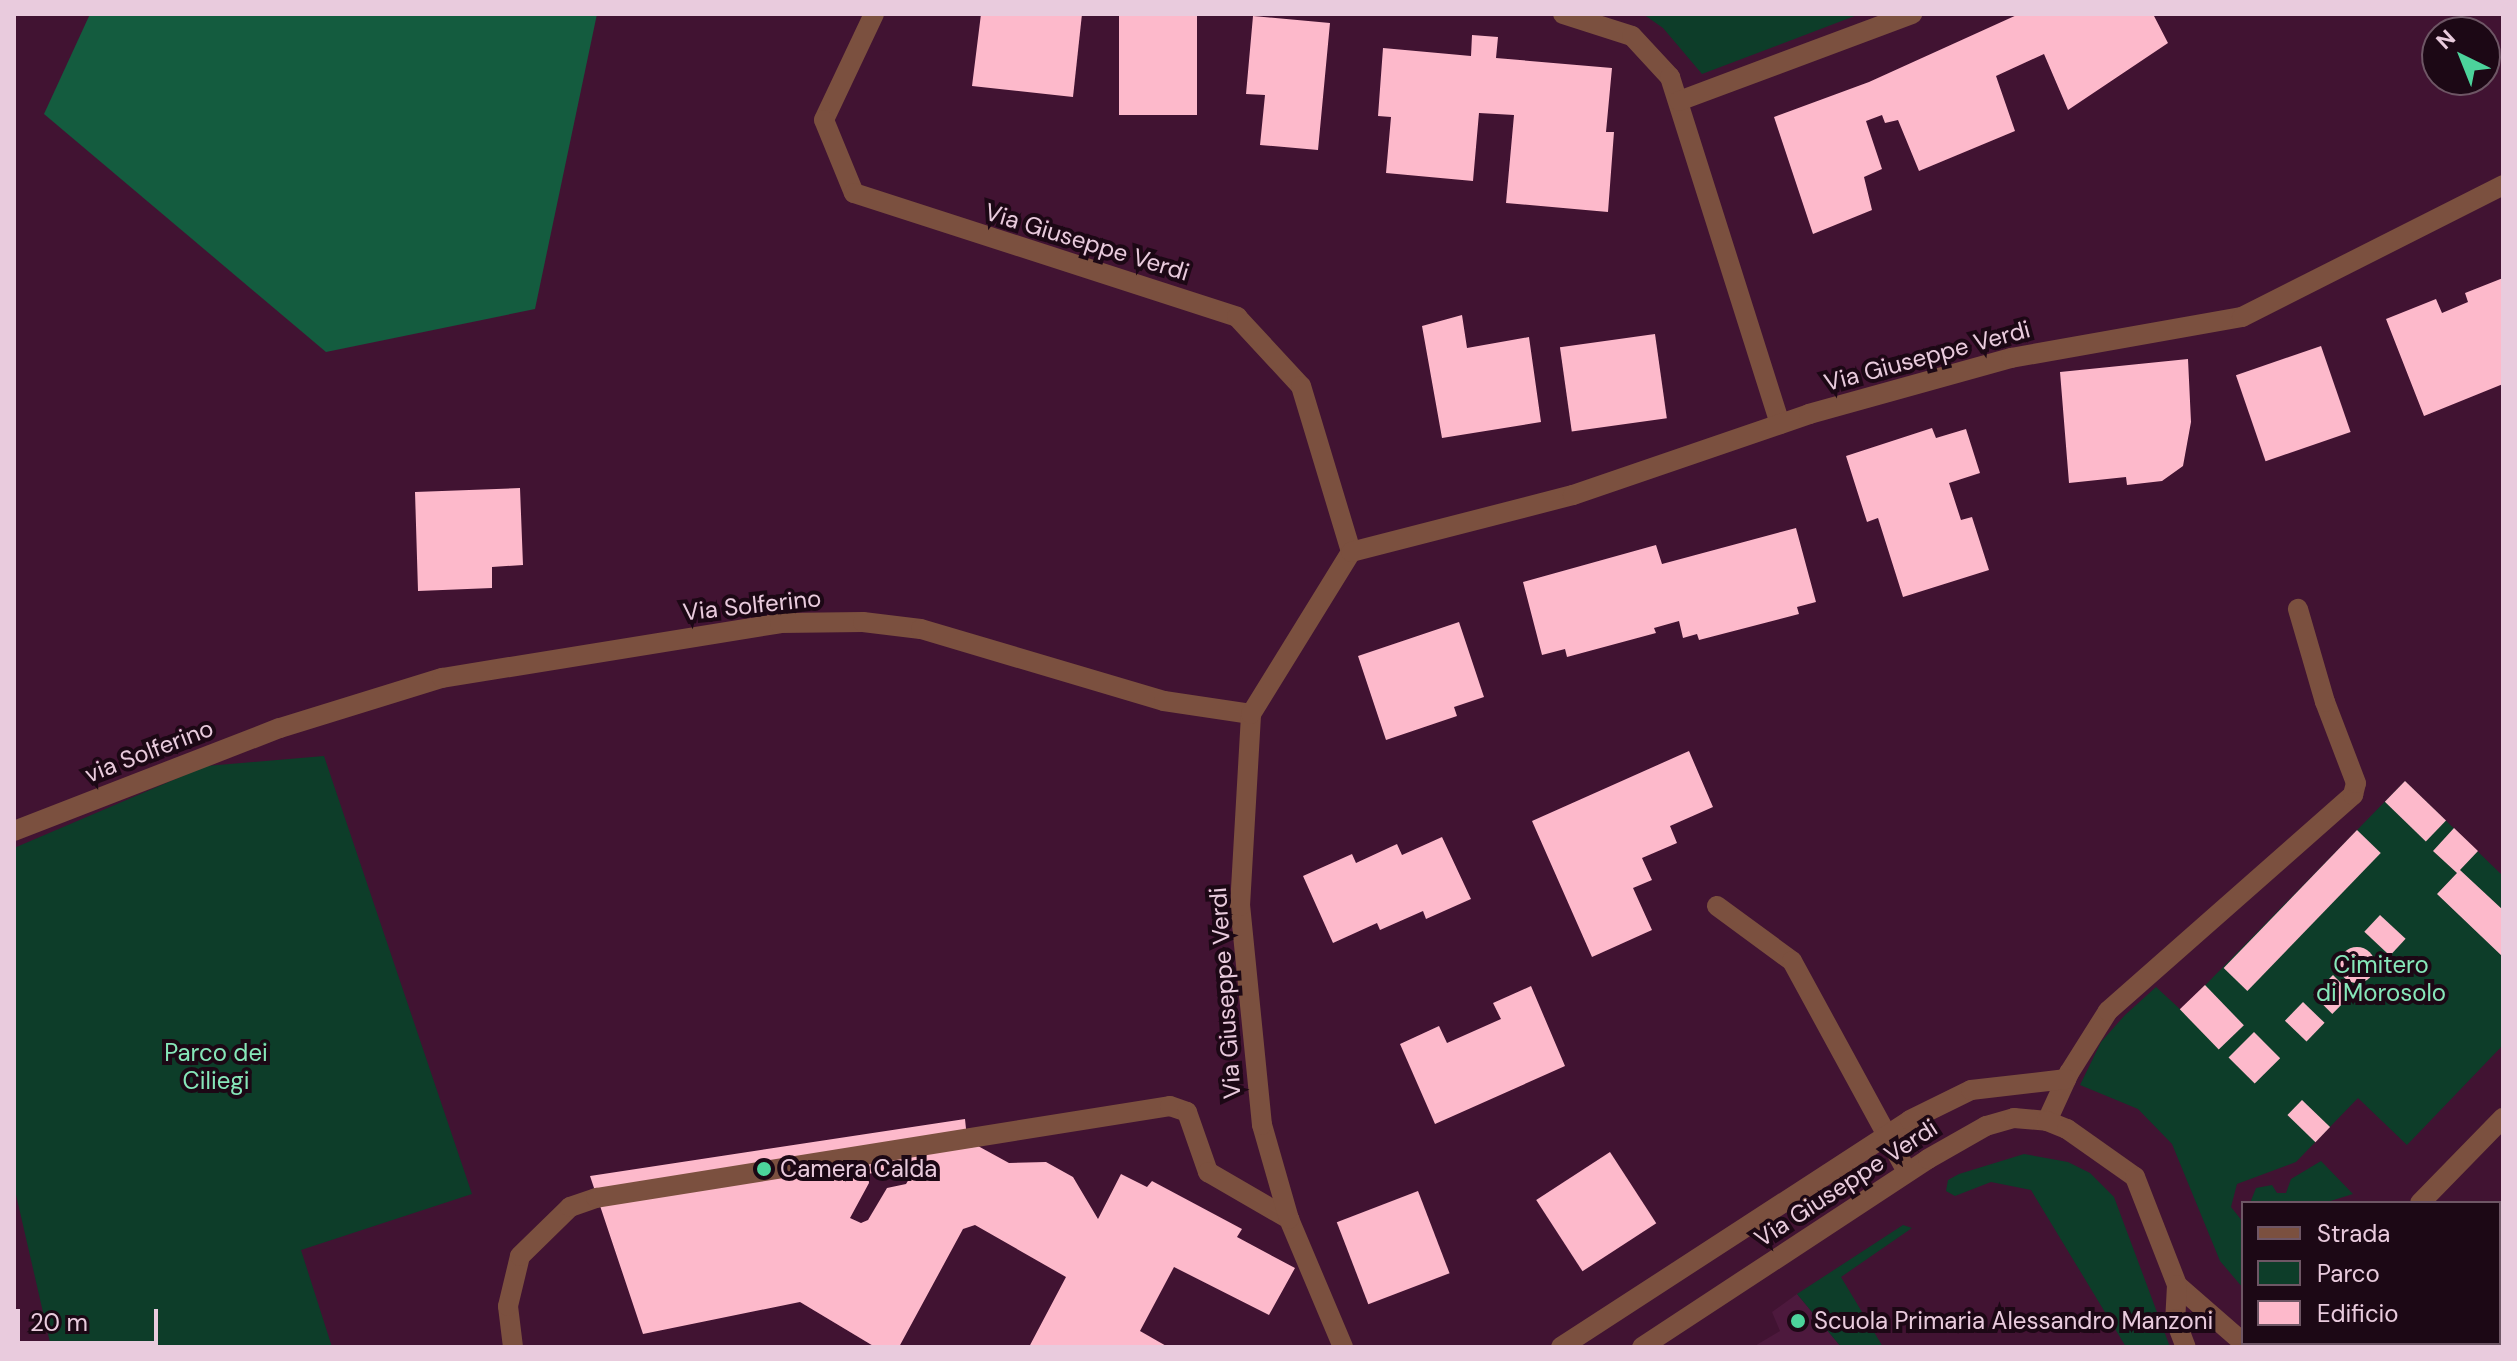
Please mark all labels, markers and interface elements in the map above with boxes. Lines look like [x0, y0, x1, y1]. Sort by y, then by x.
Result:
north arrow [2421, 16, 2501, 96]
text: N [2430, 23, 2461, 56]
street label: Via Giuseppe Verdi [981, 197, 1193, 287]
street label: Via Giuseppe Verdi [1821, 315, 2033, 397]
street label: Via Solferino [682, 583, 822, 627]
street label: via Solferino [81, 713, 217, 789]
street label: Via Giuseppe Verdi [1203, 886, 1247, 1100]
park label: Cimitero di Morosolo [2316, 951, 2446, 1007]
park label: Parco dei Ciliegi [164, 1039, 268, 1095]
street label: Via Giuseppe Verdi [1749, 1113, 1943, 1253]
place label: Camera Calda [780, 1155, 937, 1183]
marker: Camera Calda [755, 1160, 773, 1178]
legend [2241, 1201, 2501, 1345]
text: Strada [2317, 1218, 2390, 1249]
text: Parco [2317, 1258, 2380, 1289]
scale bar [20, 1293, 162, 1343]
text: Edificio [2317, 1298, 2399, 1329]
text: 20 m [30, 1307, 88, 1338]
place label: Scuola Primaria Alessandro Manzoni [1814, 1307, 2213, 1335]
marker: Scuola Primaria Alessandro Manzoni [1789, 1312, 1807, 1330]

